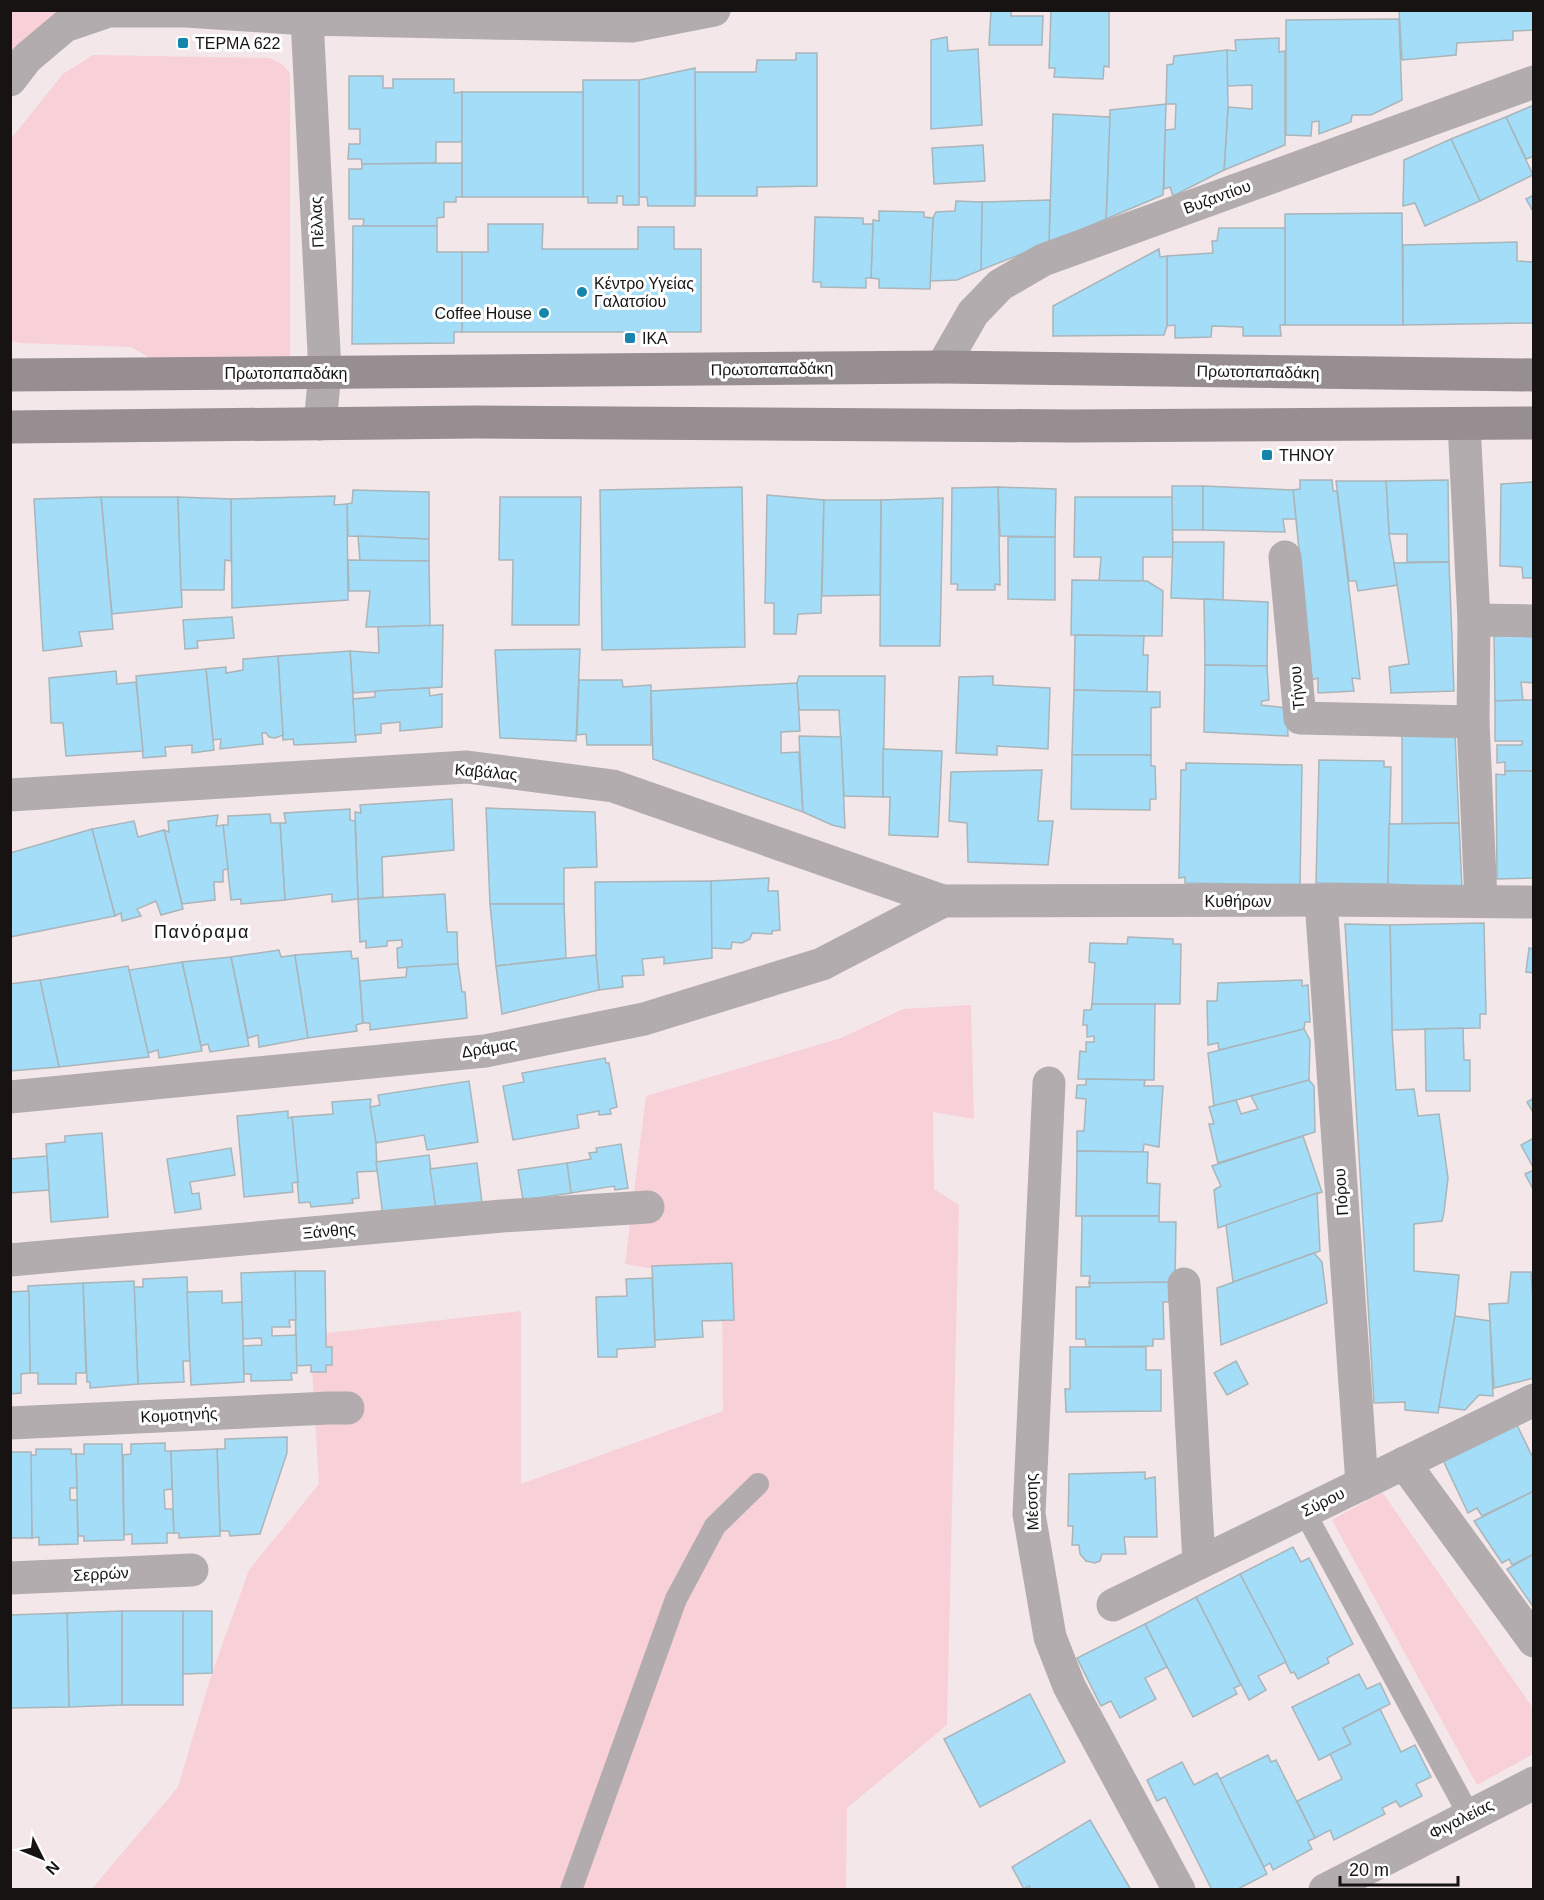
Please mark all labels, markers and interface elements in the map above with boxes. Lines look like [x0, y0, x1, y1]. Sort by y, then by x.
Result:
place label: ΤΕΡΜΑ 622 [195, 35, 280, 52]
marker: ΤΕΡΜΑ 622 [176, 36, 190, 50]
street label: Βυζαντίου [1181, 177, 1253, 218]
street label: Πέλλας [307, 196, 327, 248]
place label: Κέντρο Υγείας Γαλατσίου [594, 275, 694, 310]
marker: Κέντρο Υγείας Γαλατσίου [575, 285, 589, 299]
place label: Coffee House [434, 305, 532, 322]
marker: Coffee House [537, 306, 551, 320]
place label: ΙΚΑ [642, 330, 668, 347]
marker: ΙΚΑ [623, 331, 637, 345]
street label: Πρωτοπαπαδάκη [710, 359, 834, 379]
street label: Πρωτοπαπαδάκη [1196, 362, 1320, 382]
street label: Πρωτοπαπαδάκη [225, 365, 347, 382]
place label: ΤΗΝΟΥ [1279, 447, 1335, 464]
marker: ΤΗΝΟΥ [1260, 448, 1274, 462]
street label: Τήνου [1287, 665, 1307, 711]
street label: Καβάλας [454, 761, 518, 783]
street label: Κυθήρων [1205, 893, 1271, 910]
district label: Πανόραμα [154, 922, 250, 942]
street label: Δράμας [460, 1035, 518, 1061]
street label: Πόρου [1331, 1168, 1351, 1216]
street label: Ξάνθης [302, 1220, 357, 1242]
street label: Κομοτηνής [140, 1404, 218, 1426]
street label: Μέσσης [1023, 1473, 1041, 1531]
street label: Σύρου [1299, 1484, 1347, 1520]
street label: Σερρών [73, 1564, 129, 1584]
street label: Φιγαλείας [1426, 1796, 1496, 1842]
north arrow [12, 1828, 72, 1888]
scale bar [1340, 1849, 1458, 1887]
text: N [42, 1858, 63, 1878]
text: 20 m [1349, 1860, 1389, 1880]

